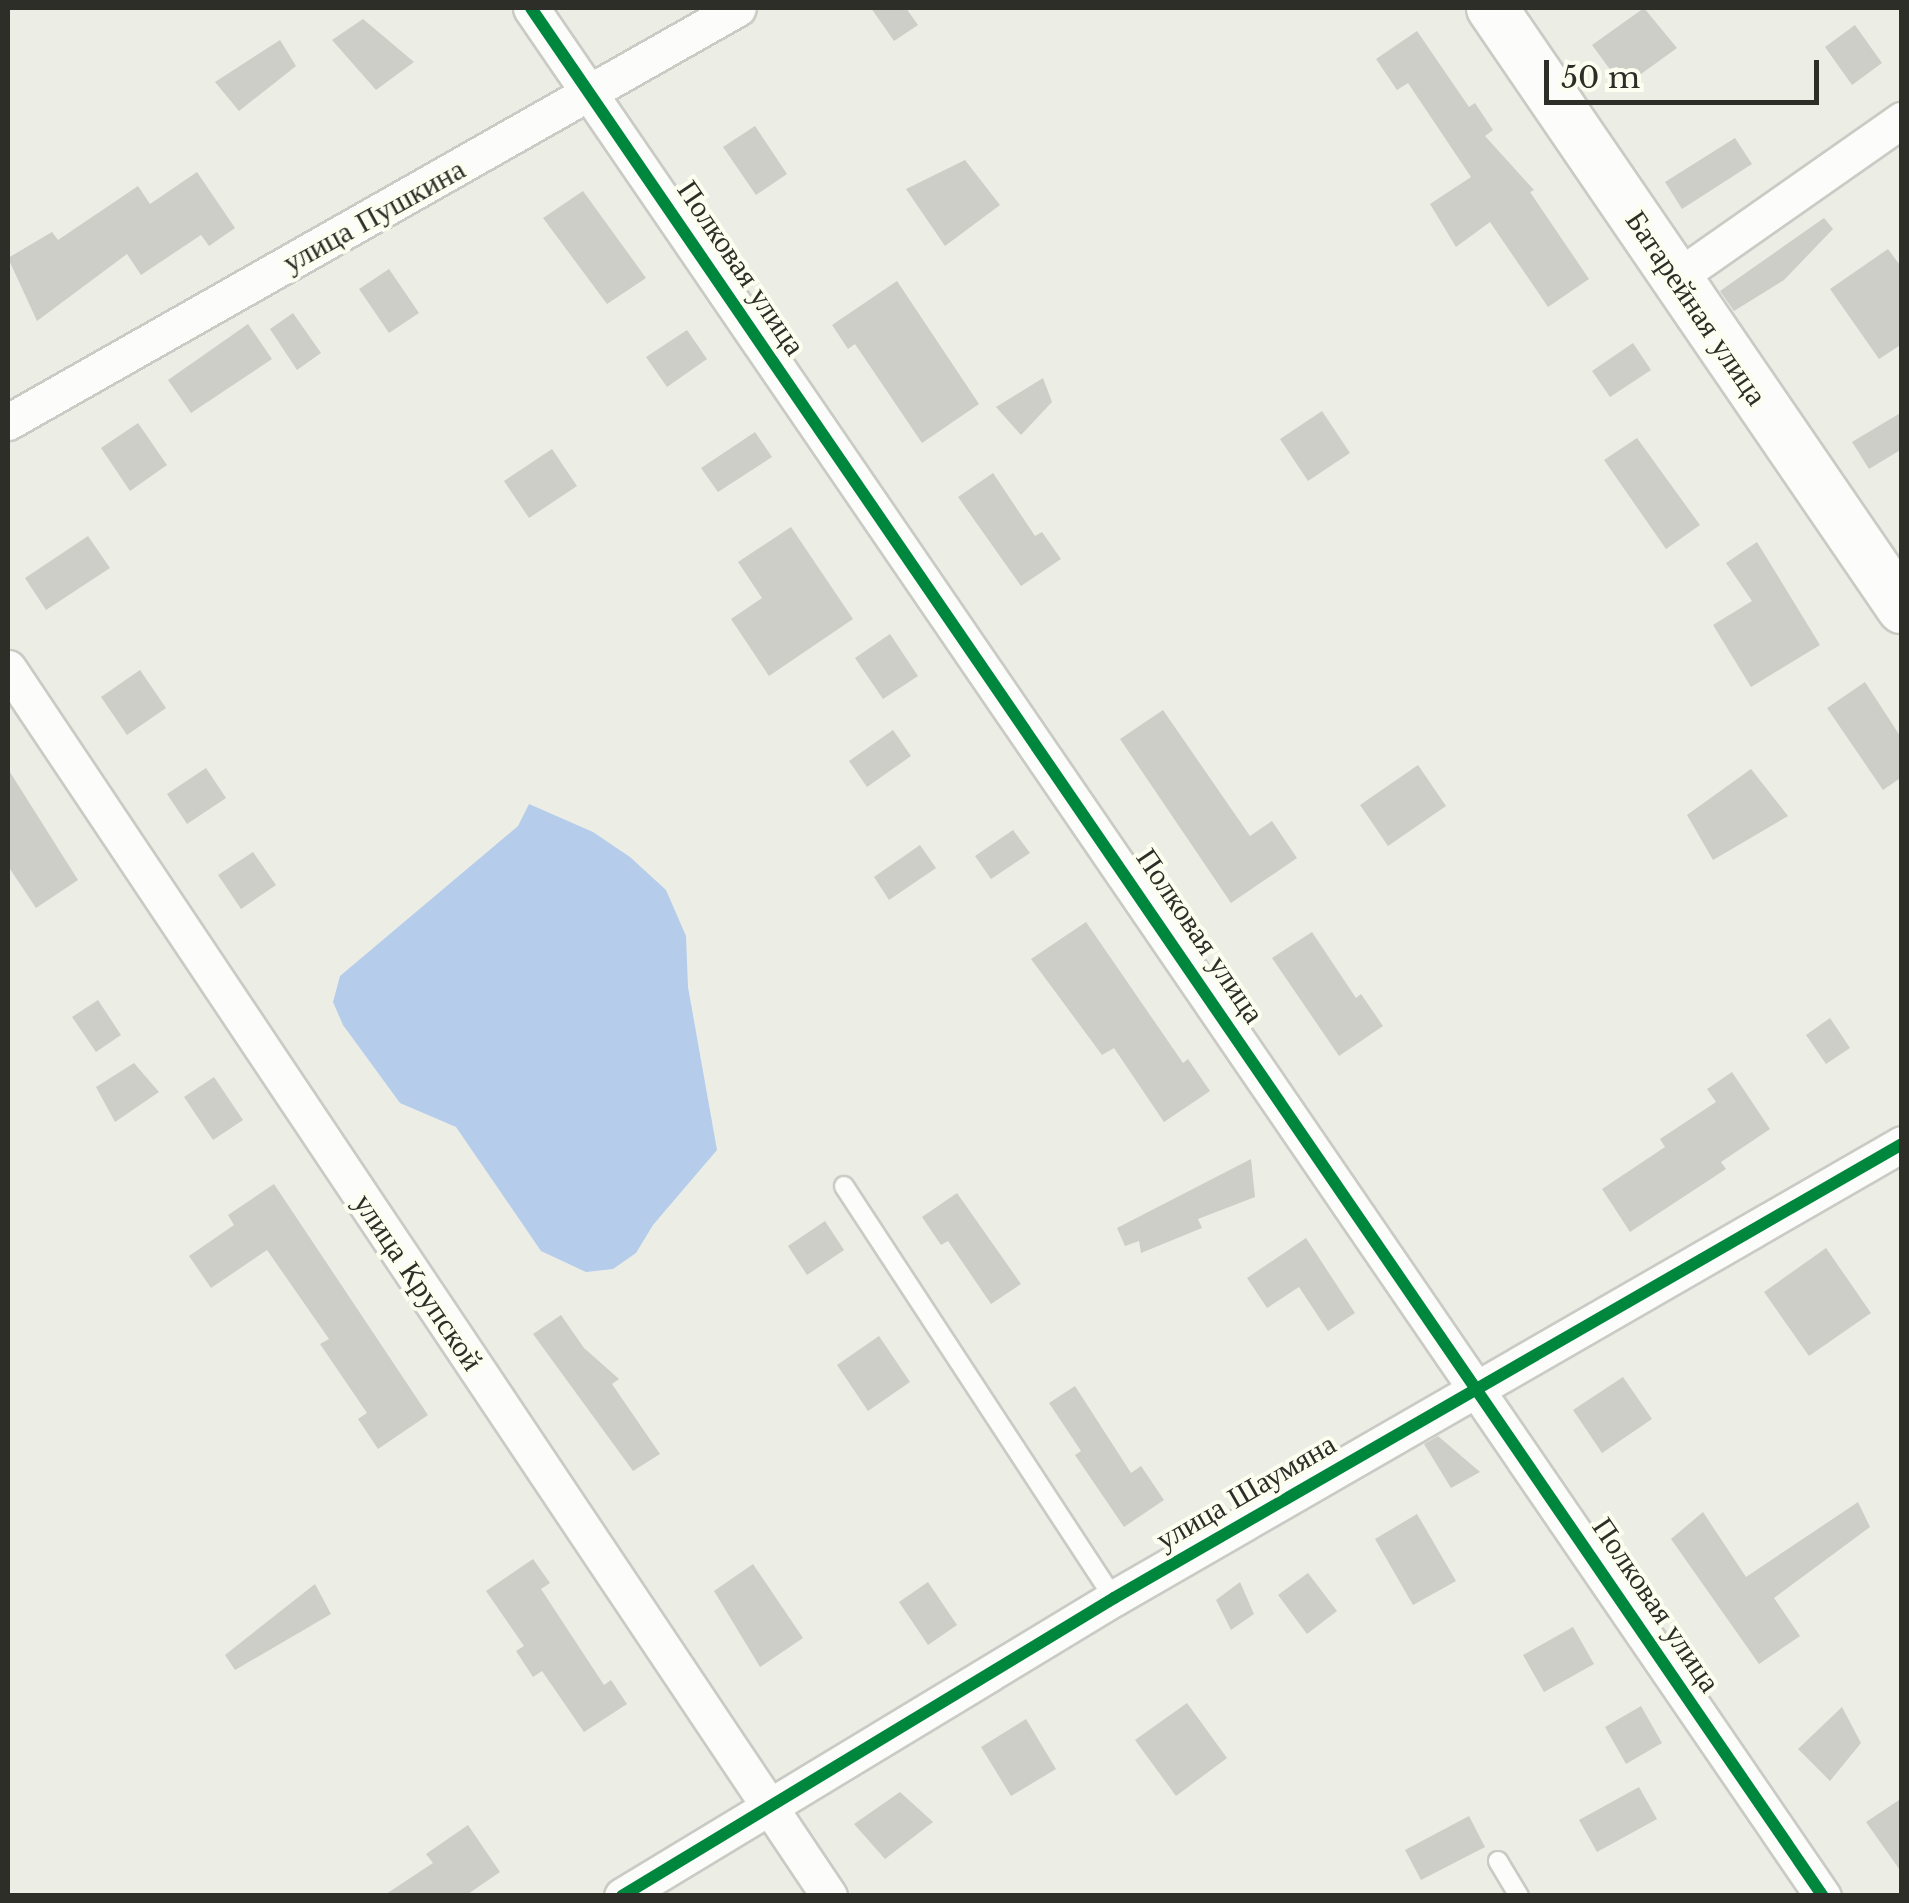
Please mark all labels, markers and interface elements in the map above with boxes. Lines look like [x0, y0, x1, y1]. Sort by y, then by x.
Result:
scale bar [1549, 40, 1824, 102]
text: 50 m [1561, 59, 1640, 96]
street label: улица Пушкина [277, 151, 471, 281]
street label: Полковая улица [669, 174, 813, 362]
street label: Батарейная улица [1618, 204, 1774, 412]
street label: Полковая улица [1128, 842, 1272, 1030]
street label: улица Крупской [346, 1187, 490, 1377]
street label: улица Шаумяна [1150, 1426, 1342, 1558]
street label: Полковая улица [1584, 1511, 1728, 1699]

